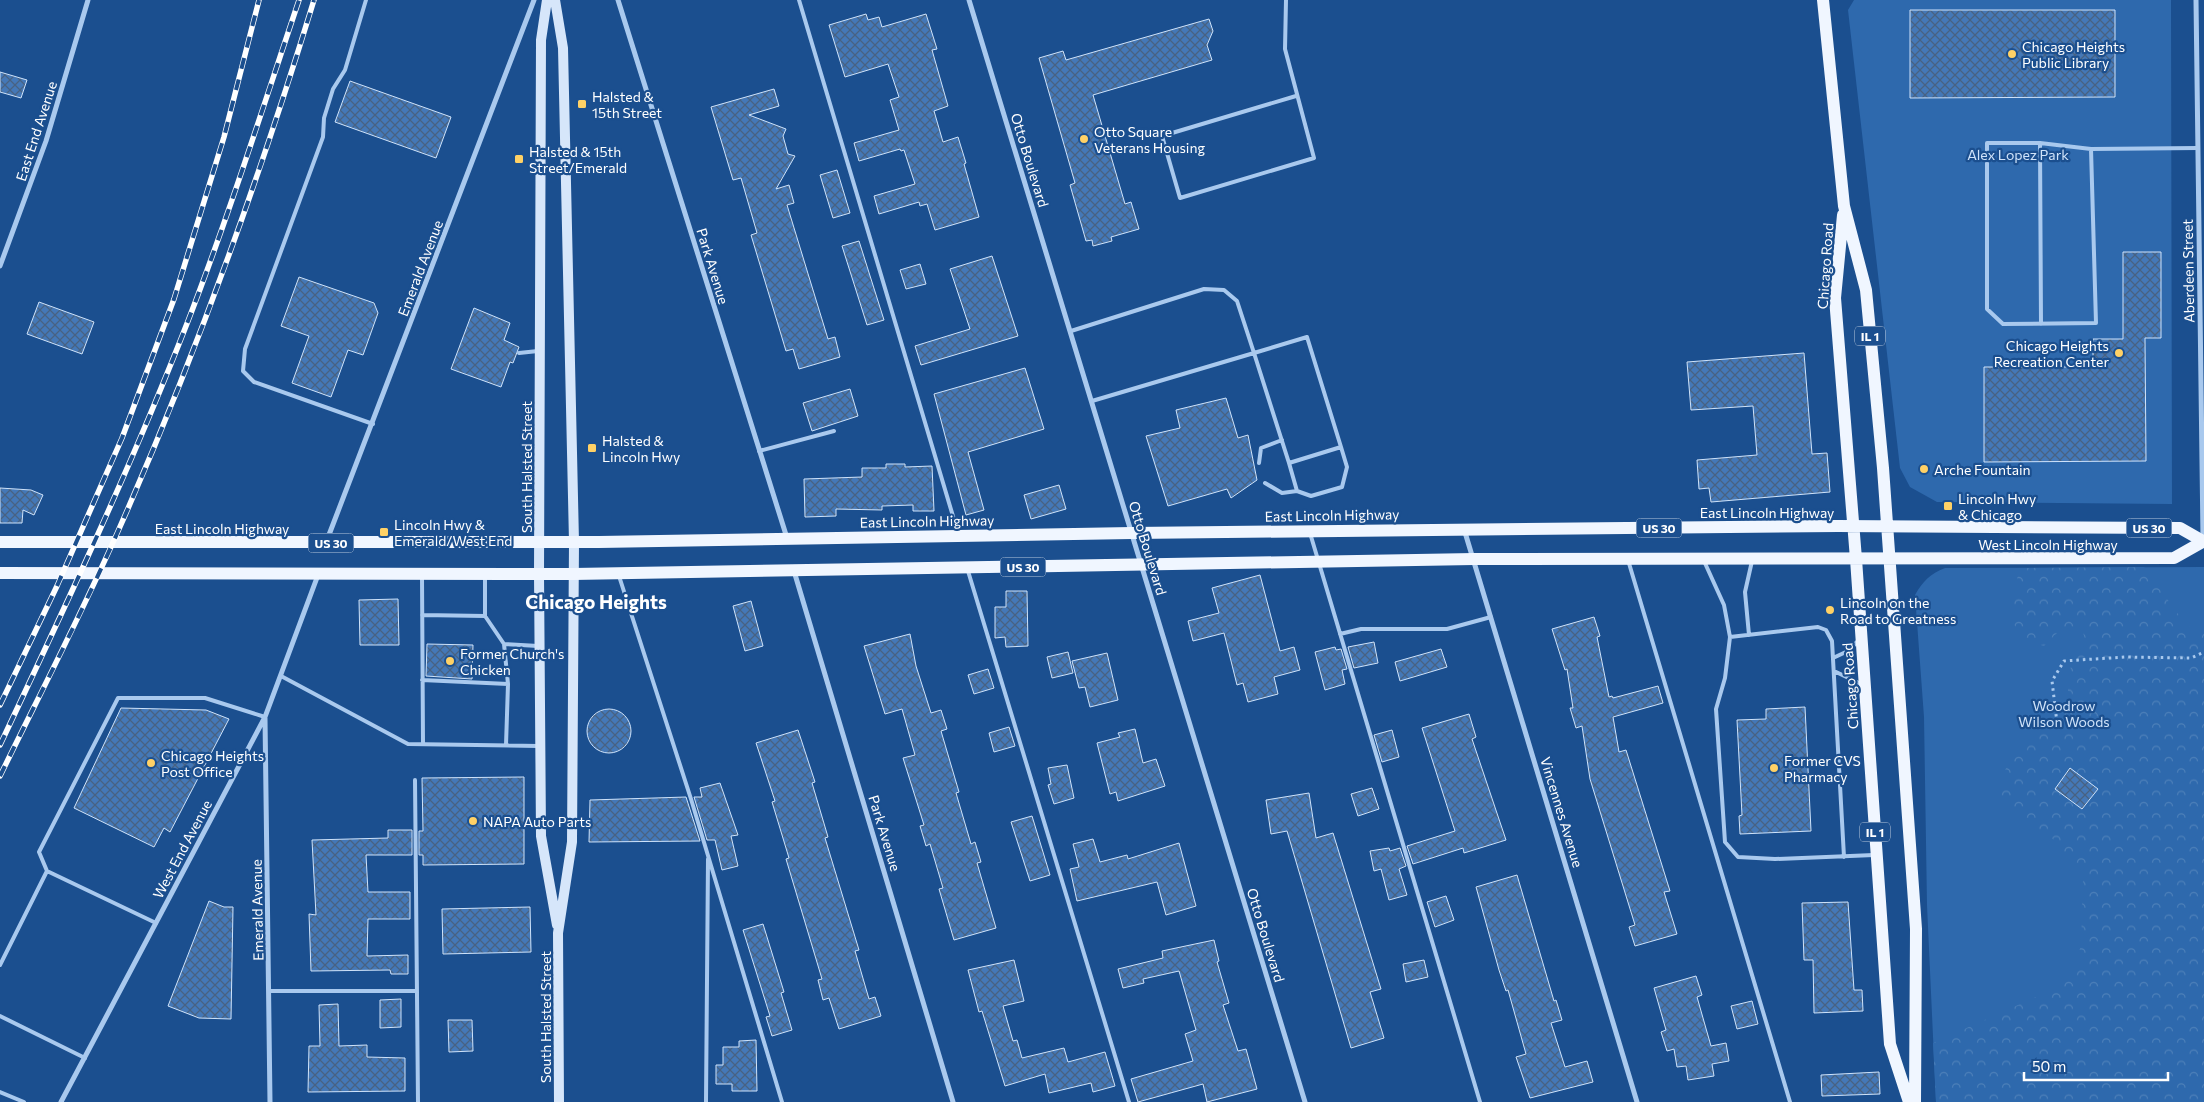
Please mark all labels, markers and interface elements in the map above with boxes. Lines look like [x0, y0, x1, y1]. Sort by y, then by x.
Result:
place label: Chicago Heights Public Library [2022, 38, 2125, 71]
marker: Chicago Heights Public Library [2006, 48, 2018, 60]
street label: East End Avenue [12, 79, 60, 183]
place label: Halsted & 15th Street [592, 88, 662, 121]
marker: Halsted & 15th Street [576, 98, 588, 110]
street label: Otto Boulevard [1008, 111, 1052, 209]
place label: Otto Square Veterans Housing [1094, 123, 1205, 156]
marker: Otto Square Veterans Housing [1078, 133, 1090, 145]
place label: Halsted & 15th Street/Emerald [529, 143, 627, 176]
park label: Alex Lopez Park [1967, 146, 2069, 163]
marker: Halsted & 15th Street/Emerald [513, 153, 525, 165]
street label: Emerald Avenue [394, 217, 446, 319]
street label: Aberdeen Street [2179, 219, 2197, 323]
street label: Chicago Road [1813, 222, 1837, 310]
street label: Park Avenue [693, 226, 733, 306]
road number: IL 1 [1855, 326, 1885, 346]
place label: Chicago Heights Recreation Center [1994, 337, 2109, 370]
marker: Chicago Heights Recreation Center [2113, 347, 2125, 359]
street label: South Halsted Street [518, 401, 535, 533]
place label: Halsted & Lincoln Hwy [602, 432, 680, 465]
marker: Halsted & Lincoln Hwy [586, 442, 598, 454]
place label: Arche Fountain [1934, 461, 2031, 478]
marker: Arche Fountain [1918, 463, 1930, 475]
place label: Lincoln Hwy & Chicago [1958, 490, 2036, 523]
street label: Otto Boulevard [1126, 499, 1170, 597]
marker: Lincoln Hwy & Chicago [1942, 500, 1954, 512]
street label: East Lincoln Highway [1700, 504, 1834, 521]
street label: East Lincoln Highway [1265, 505, 1399, 525]
street label: East Lincoln Highway [860, 511, 994, 531]
place label: Lincoln Hwy & Emerald/West End [394, 516, 512, 549]
road number: US 30 [1636, 518, 1682, 538]
road number: US 30 [2126, 518, 2172, 538]
street label: East Lincoln Highway [155, 520, 289, 537]
marker: Lincoln Hwy & Emerald/West End [378, 526, 390, 538]
road number: US 30 [308, 534, 354, 552]
street label: West Lincoln Highway [1978, 536, 2118, 553]
road number: US 30 [1000, 558, 1046, 576]
district label: Chicago Heights [525, 590, 667, 613]
place label: Lincoln on the Road to Greatness [1840, 594, 1956, 627]
marker: Lincoln on the Road to Greatness [1824, 604, 1836, 616]
street label: Chicago Road [1838, 642, 1862, 730]
place label: Former Church's Chicken [460, 645, 564, 678]
marker: Former Church's Chicken [444, 655, 456, 667]
park label: Woodrow Wilson Woods [2018, 697, 2110, 730]
place label: Chicago Heights Post Office [161, 747, 264, 780]
place label: Former CVS Pharmacy [1784, 752, 1861, 785]
street label: Vincennes Avenue [1537, 755, 1587, 869]
marker: Chicago Heights Post Office [145, 757, 157, 769]
marker: Former CVS Pharmacy [1768, 762, 1780, 774]
street label: Park Avenue [865, 793, 905, 873]
street label: West End Avenue [149, 797, 215, 901]
place label: NAPA Auto Parts [483, 813, 591, 830]
marker: NAPA Auto Parts [467, 815, 479, 827]
road number: IL 1 [1860, 822, 1890, 842]
street label: Emerald Avenue [248, 859, 266, 961]
street label: Otto Boulevard [1244, 886, 1288, 984]
street label: South Halsted Street [537, 951, 554, 1083]
scale bar [2024, 1050, 2168, 1082]
text: 50 m [2032, 1057, 2066, 1075]

